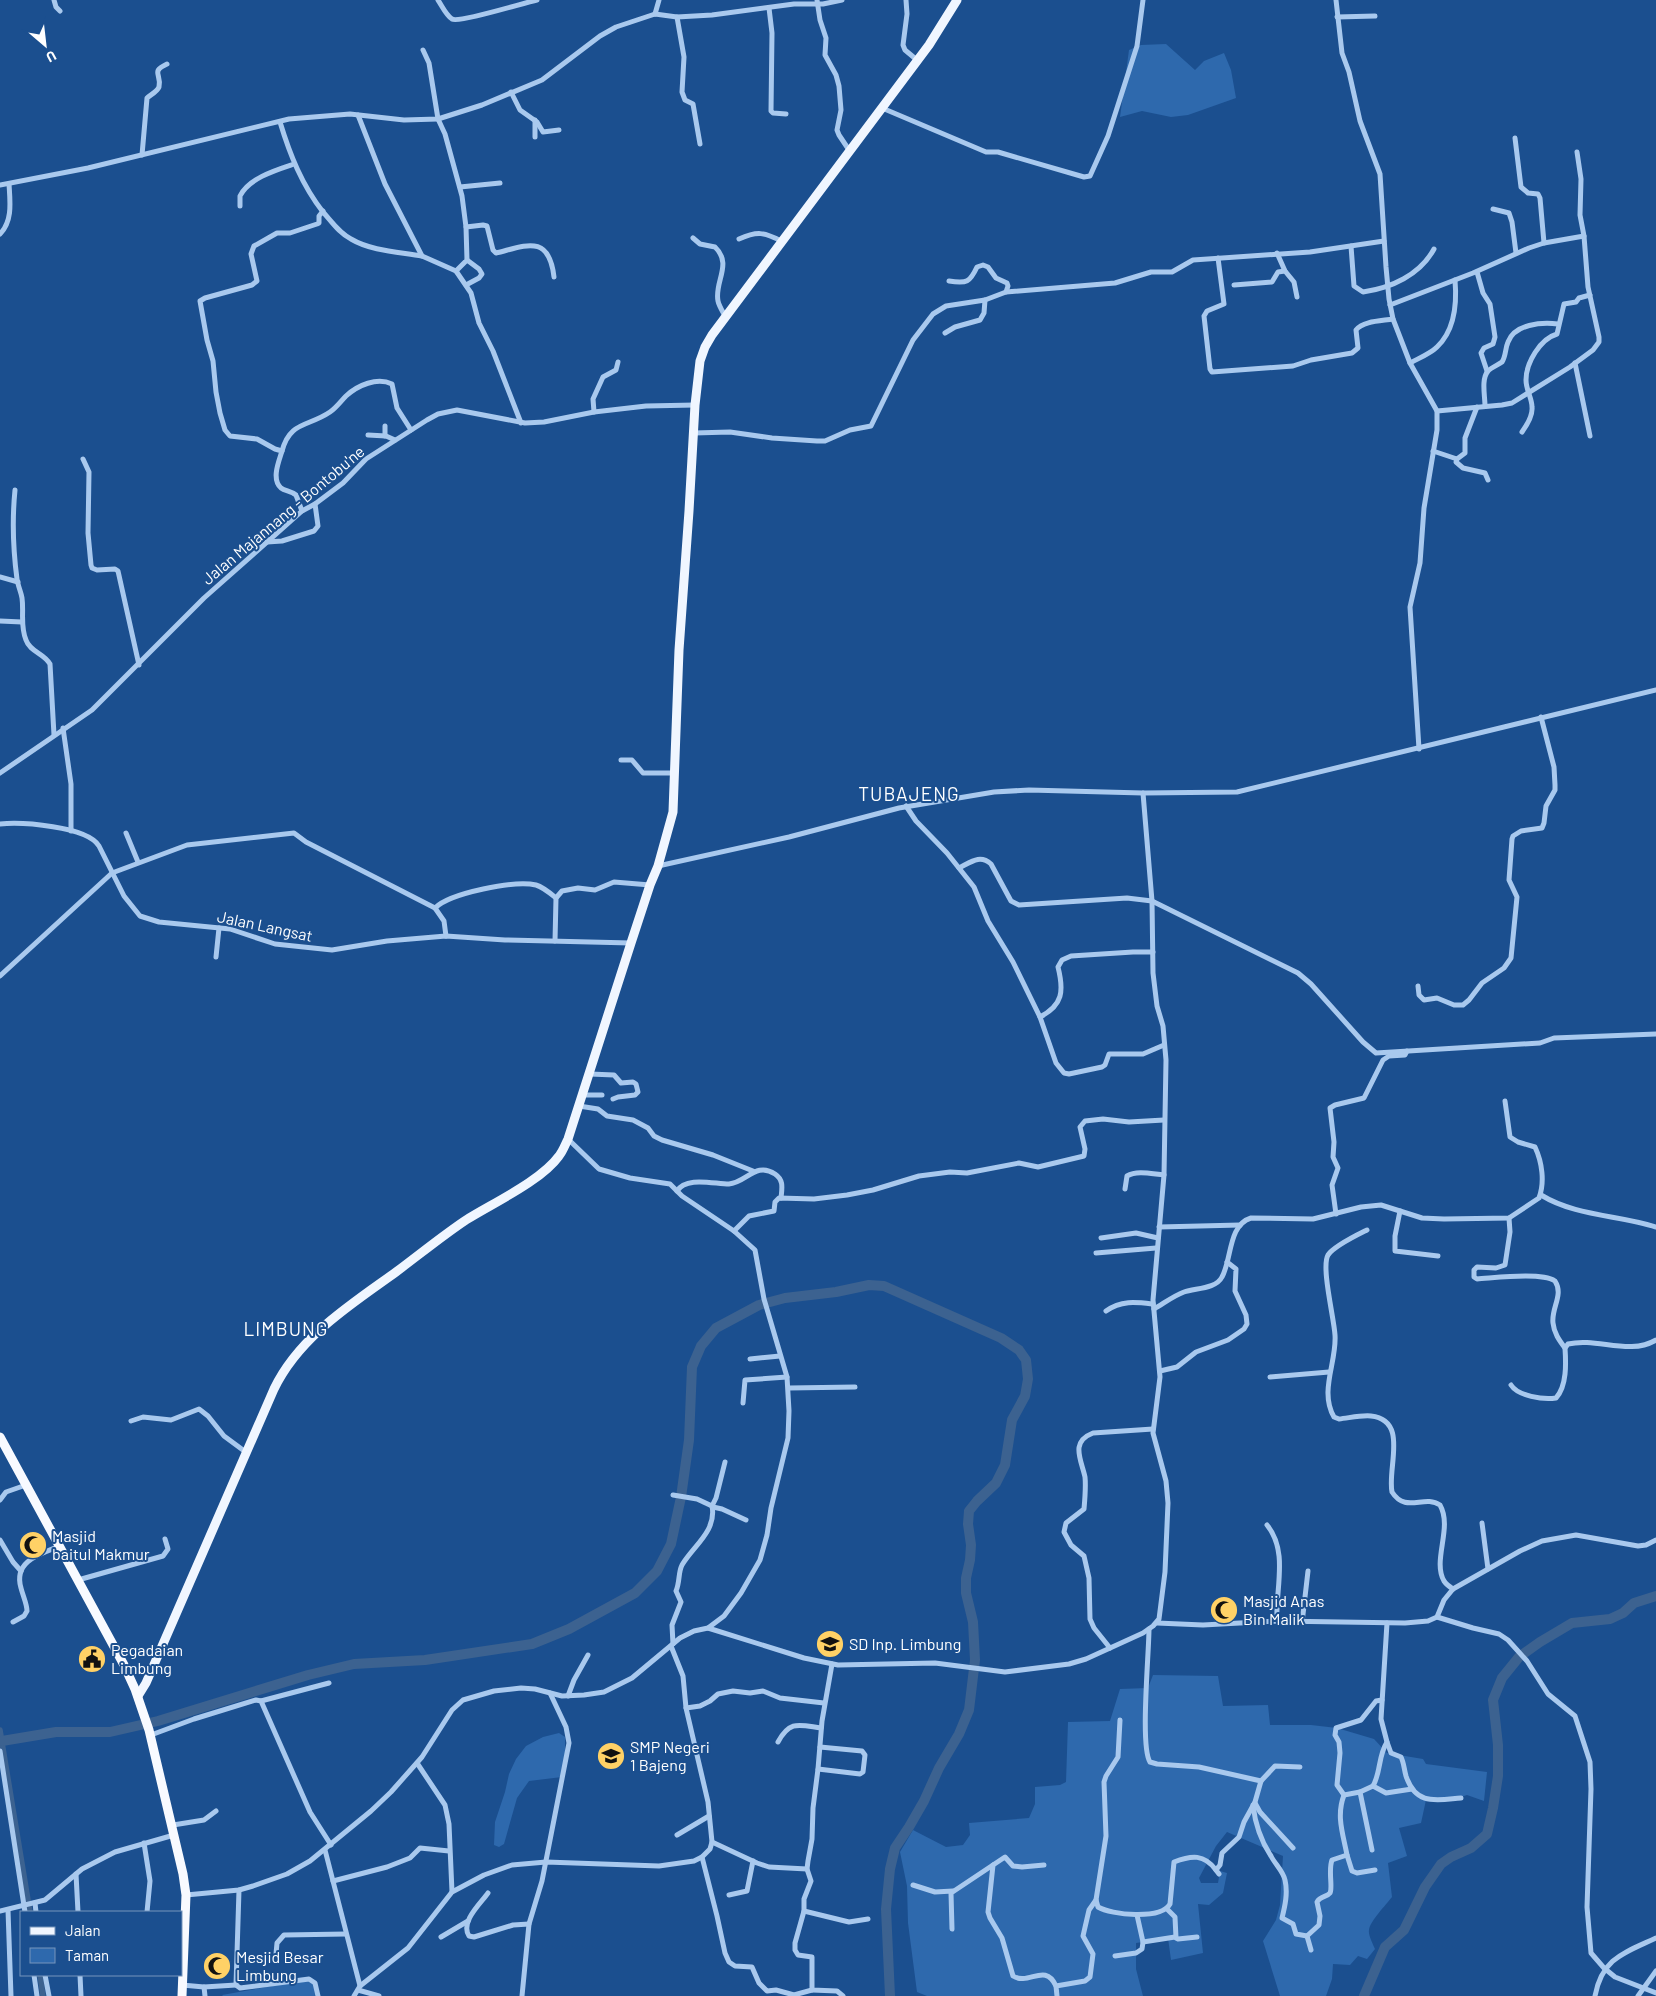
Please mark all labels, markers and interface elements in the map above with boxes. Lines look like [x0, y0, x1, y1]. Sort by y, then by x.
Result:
north arrow [20, 20, 70, 70]
text: U [43, 47, 59, 67]
street label: Jalan Majannang - Bontobu'ne [198, 441, 368, 588]
district label: TUBAJENG [858, 782, 960, 805]
street label: Jalan Langsat [216, 906, 315, 945]
district label: LIMBUNG [243, 1317, 329, 1340]
place label: Masjid baitul Makmur [52, 1526, 150, 1563]
mosque icon: Masjid baitul Makmur [18, 1530, 48, 1560]
place label: Masjid Anas Bin Malik [1243, 1591, 1324, 1628]
mosque icon: Masjid Anas Bin Malik [1209, 1595, 1239, 1625]
school or university icon: SD Inp. Limbung [815, 1629, 845, 1659]
place label: SD Inp. Limbung [849, 1634, 961, 1653]
place label: Pegadaian Limbung [111, 1640, 183, 1677]
public building icon: Pegadaian Limbung [77, 1644, 107, 1674]
place label: SMP Negeri 1 Bajeng [630, 1737, 710, 1774]
school or university icon: SMP Negeri 1 Bajeng [596, 1741, 626, 1771]
legend [20, 1911, 182, 1976]
text: Jalan [65, 1921, 101, 1939]
text: Taman [65, 1946, 109, 1964]
place label: Mesjid Besar Limbung [236, 1947, 324, 1984]
mosque icon: Mesjid Besar Limbung [202, 1951, 232, 1981]

